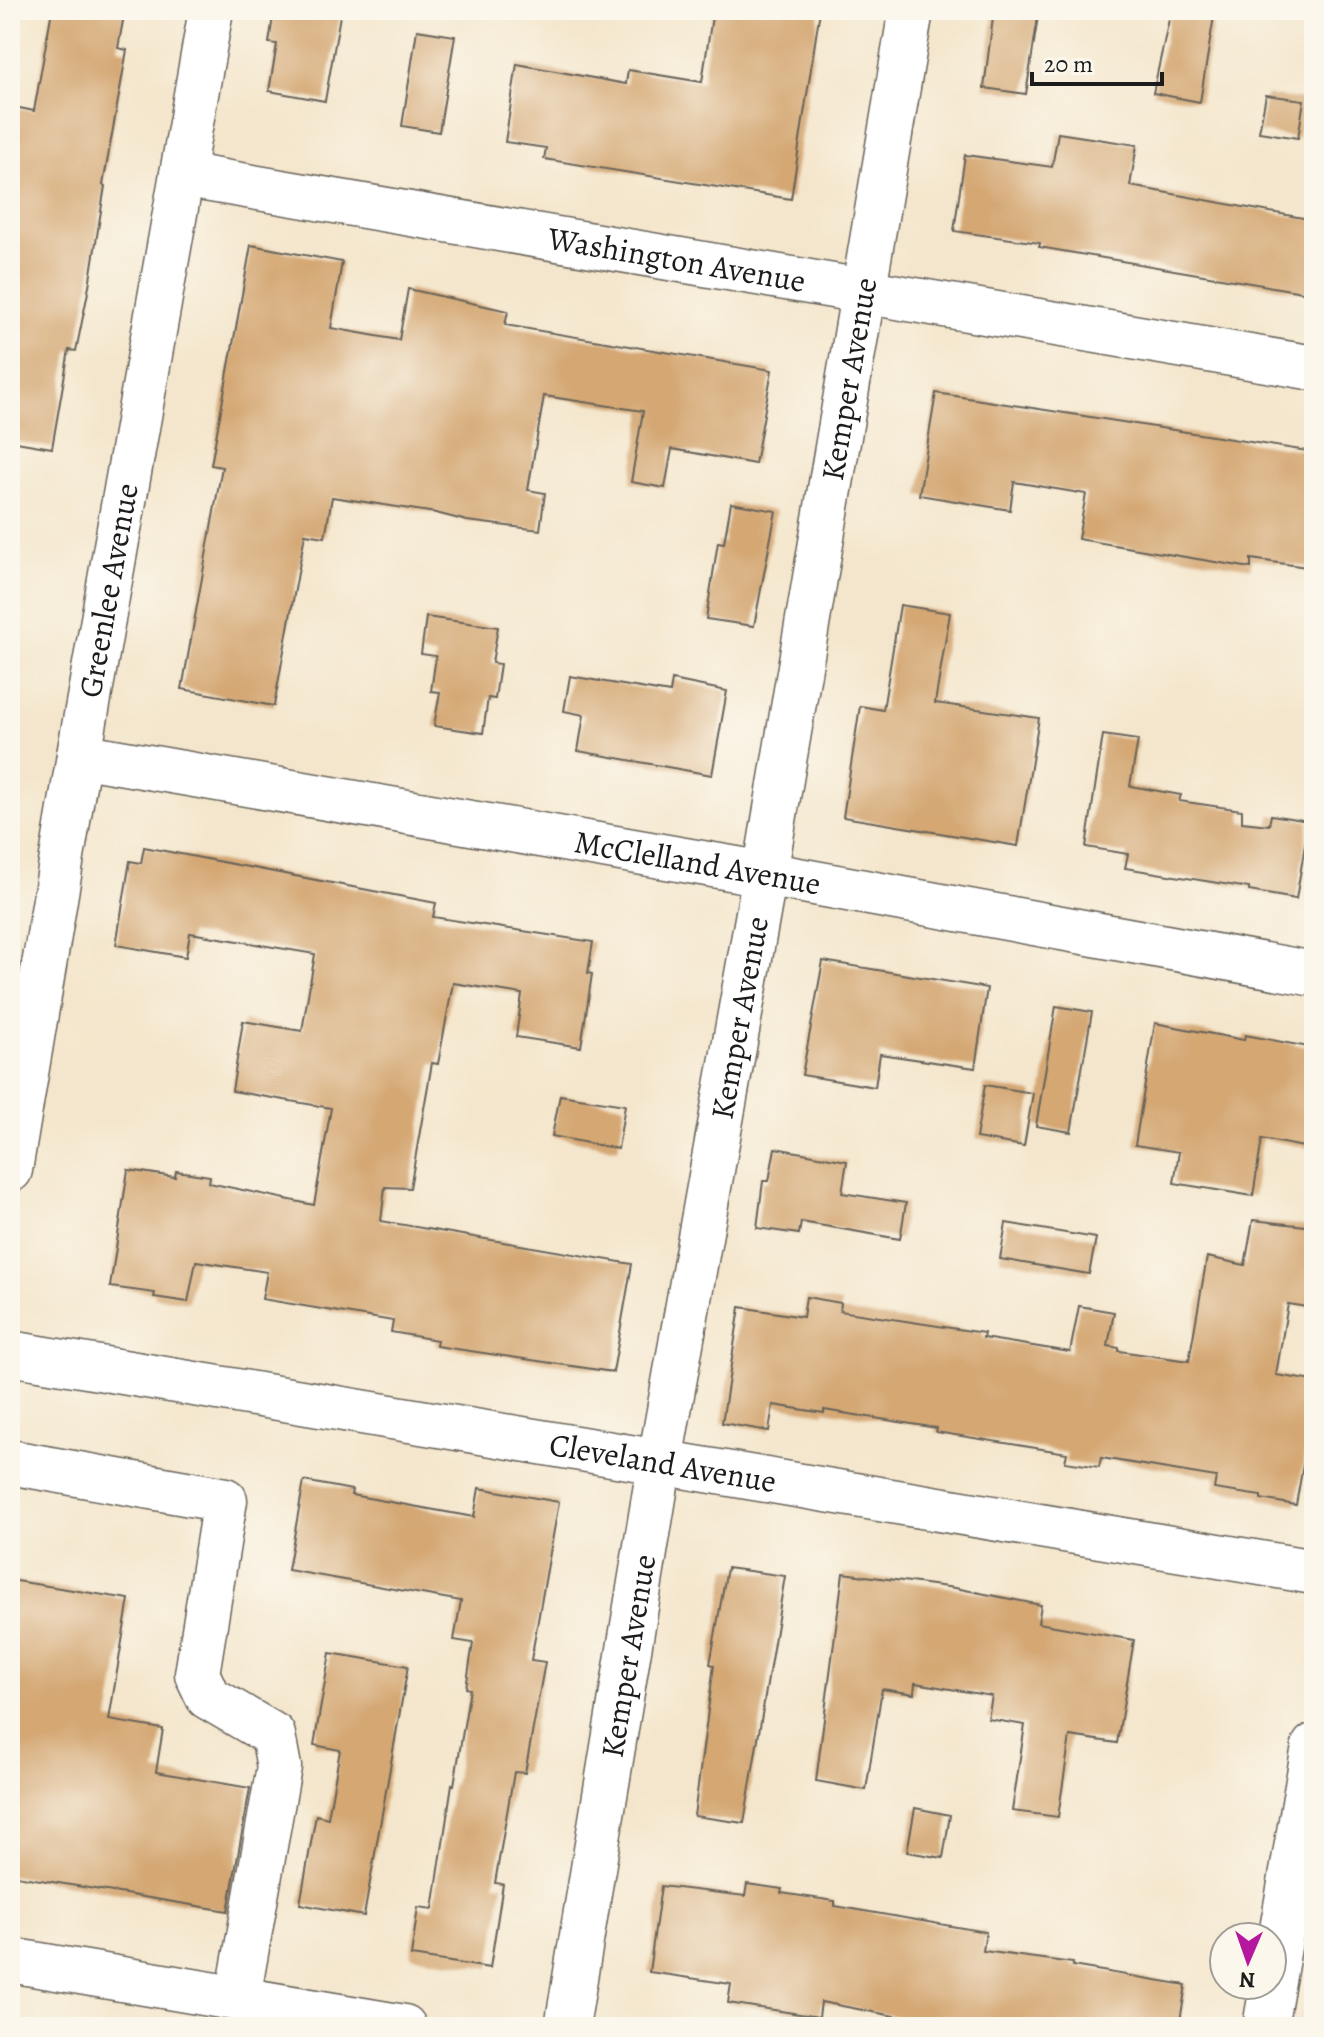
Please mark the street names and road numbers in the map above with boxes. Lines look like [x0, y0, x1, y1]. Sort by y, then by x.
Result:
street label: Washington Avenue [544, 216, 809, 303]
street label: Kemper Avenue [810, 274, 887, 484]
street label: Greenlee Avenue [68, 480, 149, 701]
street label: McClelland Avenue [571, 819, 824, 906]
street label: Kemper Avenue [700, 913, 779, 1123]
street label: Cleveland Avenue [546, 1422, 780, 1503]
street label: Kemper Avenue [590, 1551, 666, 1761]

